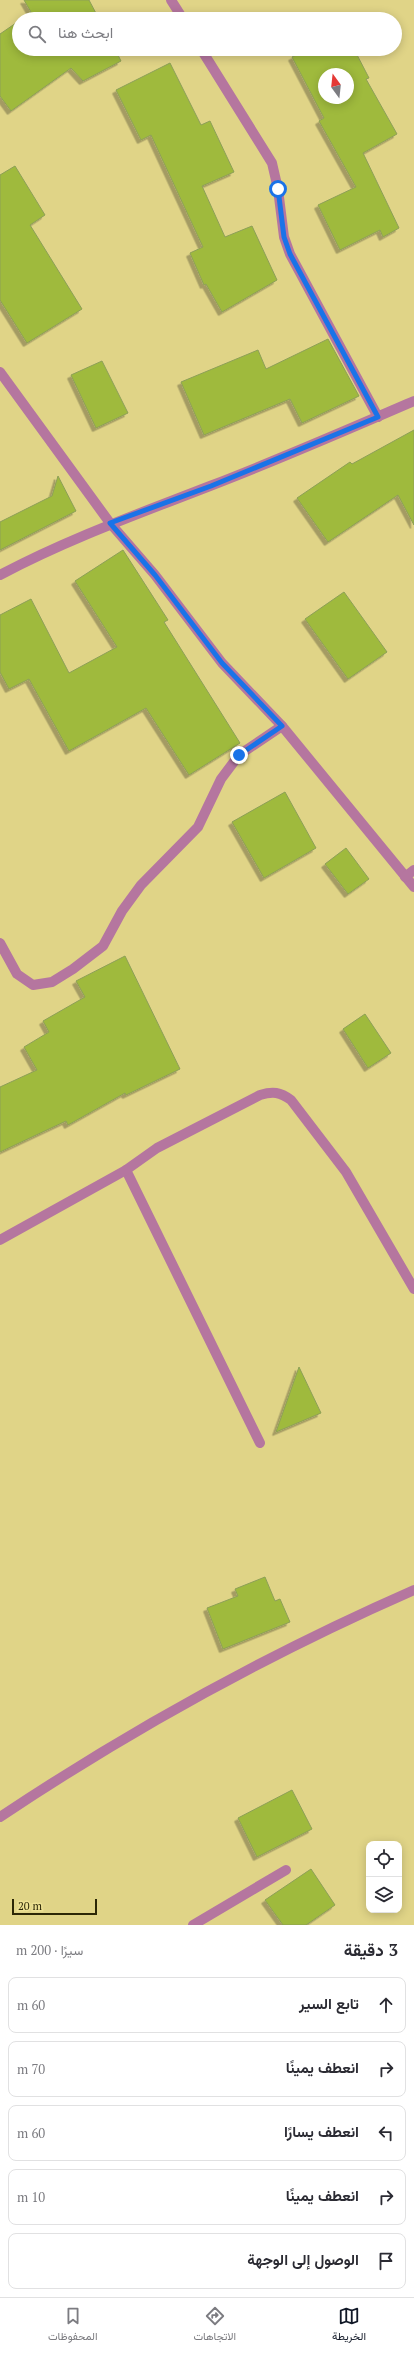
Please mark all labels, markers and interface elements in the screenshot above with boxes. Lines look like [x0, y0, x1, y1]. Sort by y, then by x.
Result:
search box [12, 12, 402, 56]
text: ابحث هنا [58, 22, 113, 42]
icon: search [26, 23, 48, 45]
north arrow [318, 68, 354, 104]
route start [269, 180, 287, 198]
route end [230, 746, 248, 764]
map controls [366, 1841, 402, 1913]
button: locate [366, 1841, 402, 1877]
button: layers [366, 1877, 402, 1913]
scale bar [12, 1897, 97, 1916]
text: 20 m [18, 1899, 42, 1913]
text: 3 دقيقة [344, 1938, 398, 1961]
text: سيرًا · 200 m [16, 1941, 83, 1959]
text: تابع السير [299, 1993, 359, 2013]
icon: ahead [375, 1994, 397, 2016]
text: 60 m [17, 1996, 45, 2014]
text: انعطف يمينًا [286, 2057, 359, 2077]
icon: right [375, 2058, 397, 2080]
text: 70 m [17, 2060, 45, 2078]
text: انعطف يسارًا [284, 2121, 359, 2141]
icon: left [375, 2122, 397, 2144]
text: 60 m [17, 2124, 45, 2142]
text: انعطف يمينًا [286, 2185, 359, 2205]
icon: right [375, 2186, 397, 2208]
text: 10 m [17, 2188, 45, 2206]
text: الوصول إلى الوجهة [247, 2249, 359, 2269]
icon: arrive [375, 2250, 397, 2272]
tab: المحفوظات [48, 2305, 98, 2346]
tab: الاتجاهات [193, 2305, 236, 2346]
tab: الخريطة [332, 2305, 366, 2346]

